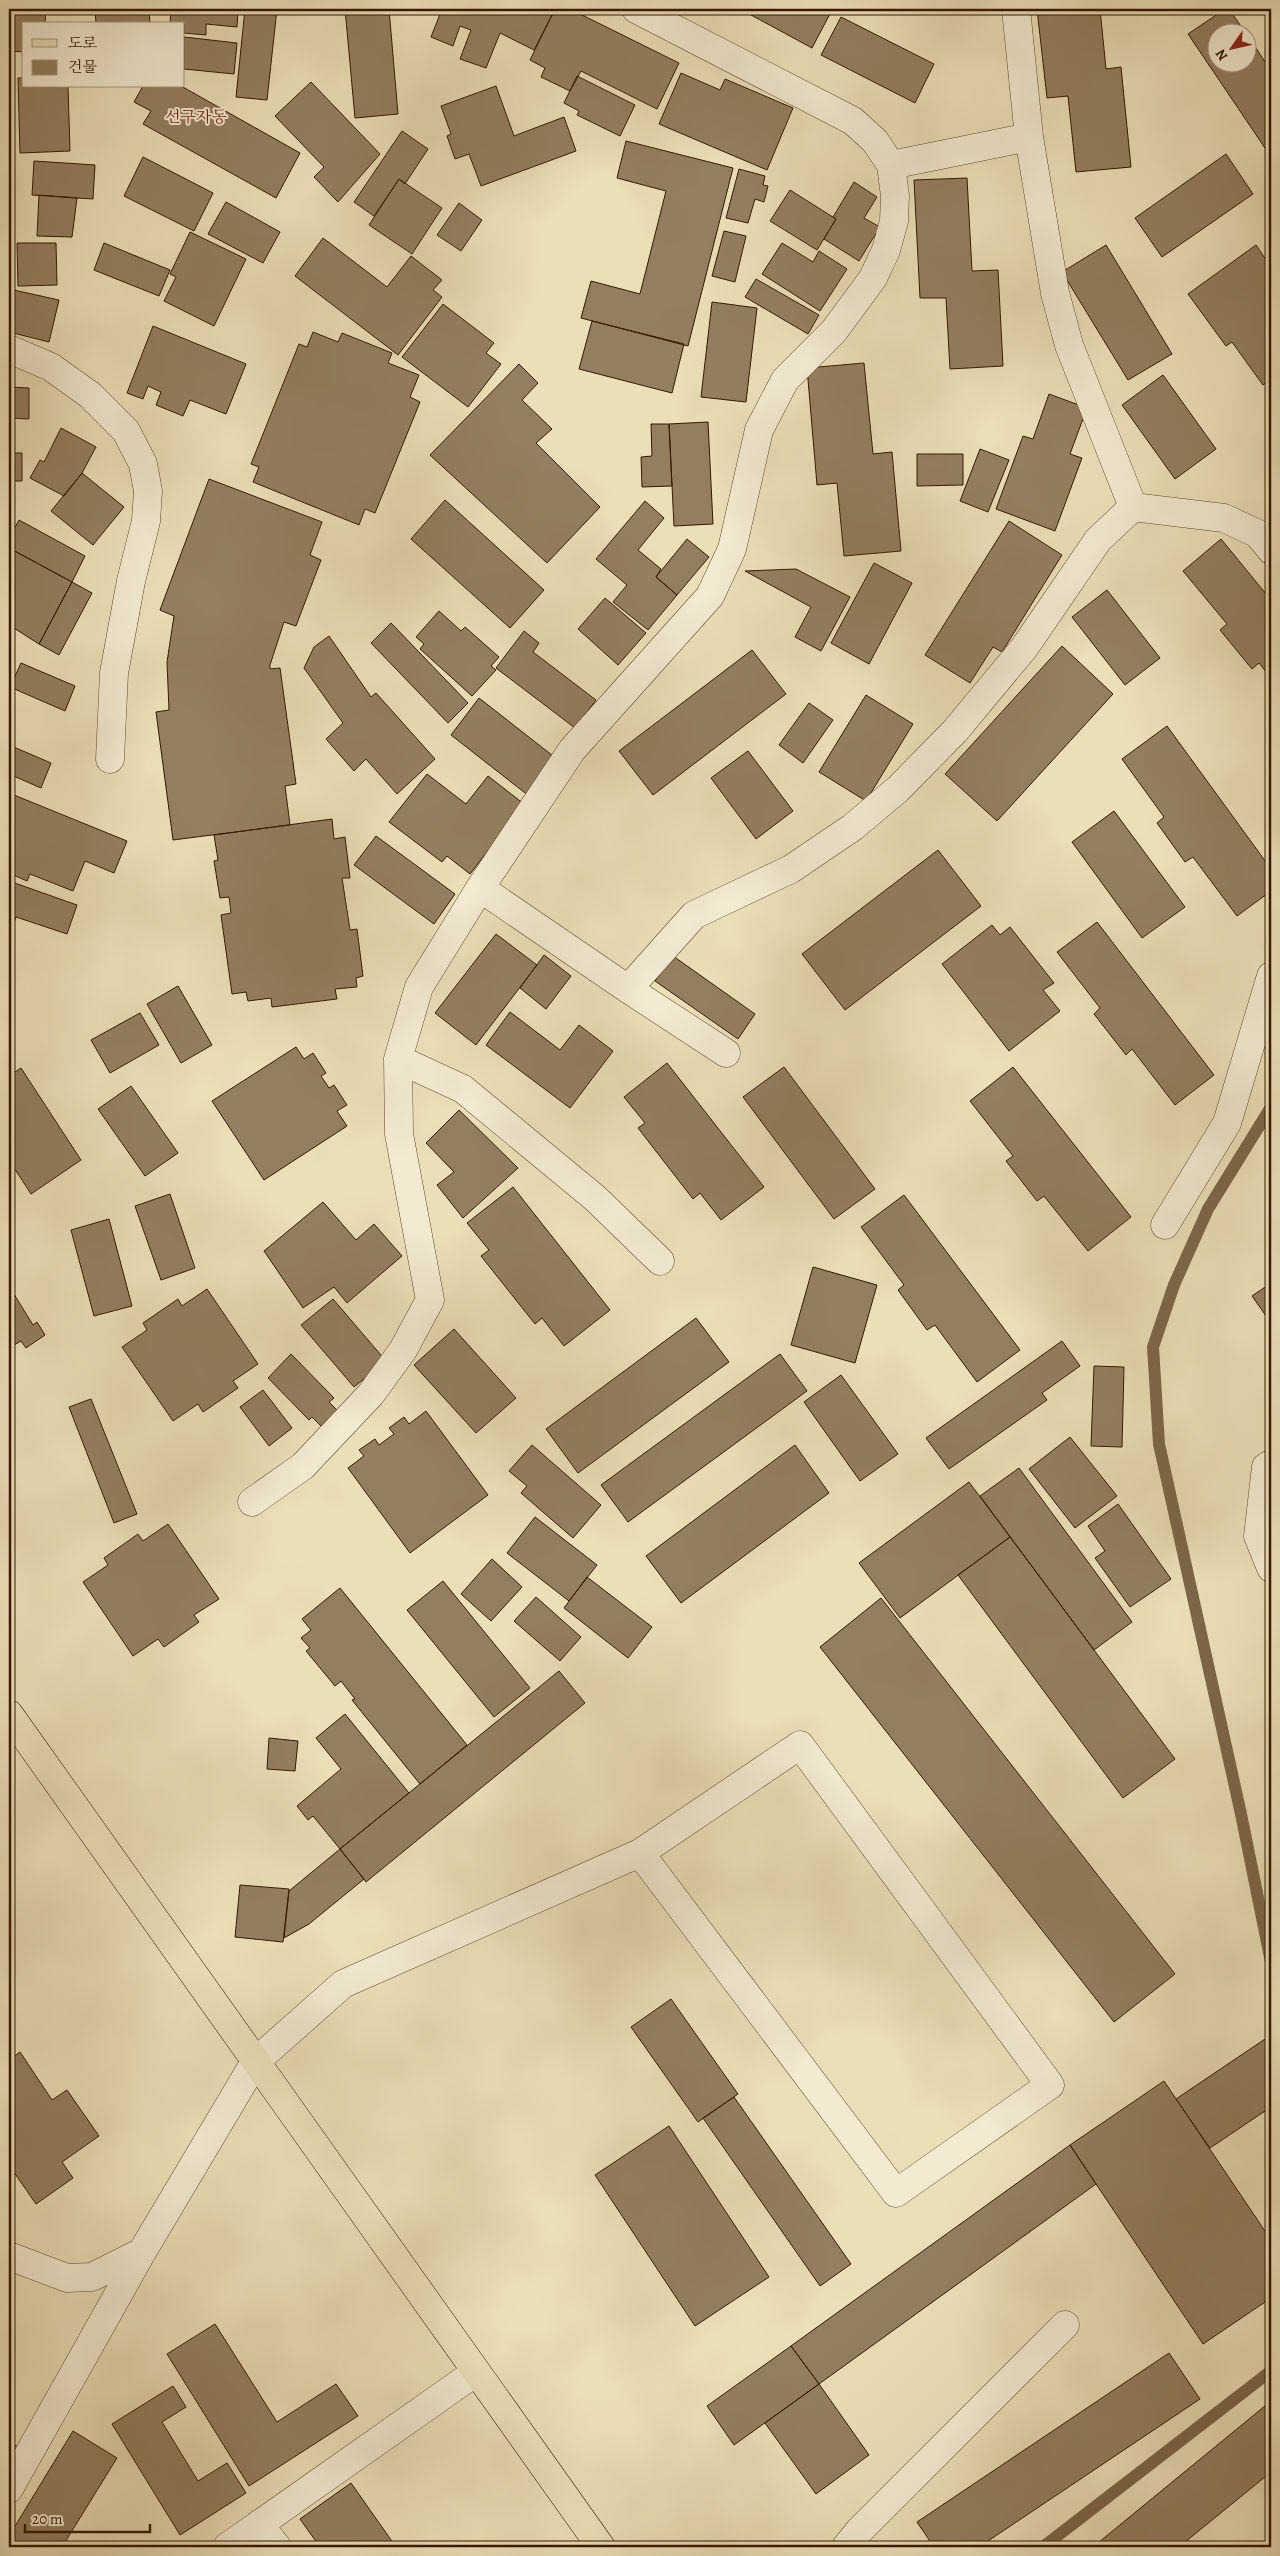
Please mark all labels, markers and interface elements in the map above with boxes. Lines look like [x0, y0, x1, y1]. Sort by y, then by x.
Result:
legend [22, 22, 185, 88]
north arrow [1208, 22, 1258, 72]
text: 도로 [68, 33, 97, 53]
text: N [1211, 45, 1232, 65]
text: 건물 [68, 57, 97, 77]
district label: 선구자동 [165, 106, 227, 128]
scale bar [25, 2501, 150, 2533]
text: 20 m [32, 2509, 63, 2529]

